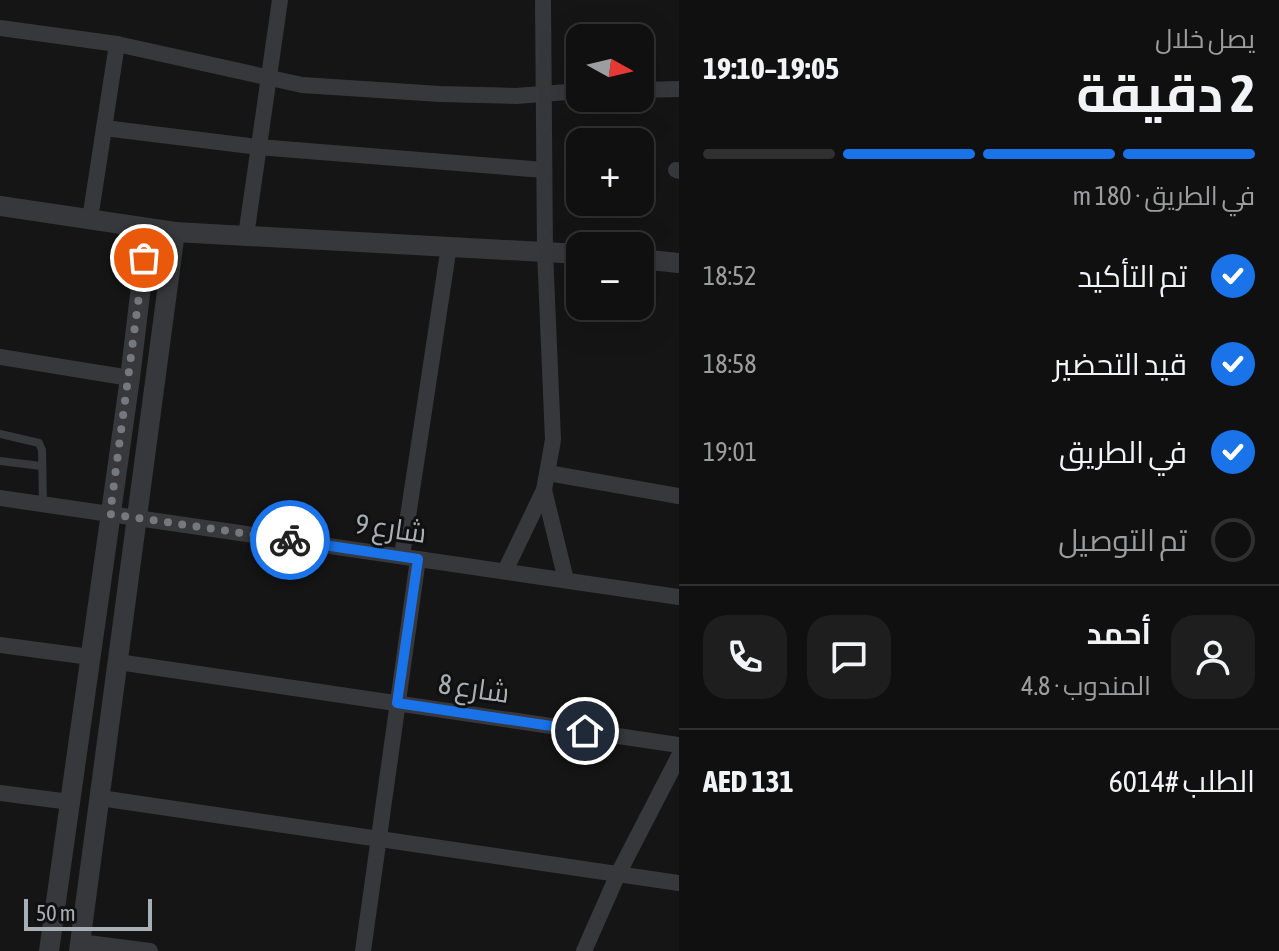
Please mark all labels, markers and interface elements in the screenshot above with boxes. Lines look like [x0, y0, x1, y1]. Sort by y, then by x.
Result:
north arrow [566, 24, 654, 112]
map controls [566, 24, 654, 320]
text: يصل خلال [1155, 24, 1255, 54]
text: 19:05–19:10 [703, 51, 839, 85]
text: 2 دقيقة [1076, 63, 1255, 123]
button: + [566, 128, 654, 216]
text: في الطريق · 180 m [1072, 181, 1255, 211]
pin [110, 224, 178, 292]
button: − [566, 232, 654, 320]
icon: bag [122, 236, 166, 280]
icon: check [1211, 254, 1255, 298]
text: تم التأكيد [1078, 259, 1187, 293]
text: 18:52 [703, 261, 757, 291]
icon: check [1211, 342, 1255, 386]
text: قيد التحضير [1053, 347, 1187, 381]
text: 18:58 [703, 349, 757, 379]
icon: check [1211, 430, 1255, 474]
text: في الطريق [1059, 435, 1187, 469]
text: 19:01 [703, 437, 757, 467]
courier [250, 500, 330, 580]
street label: شارع 9 [353, 507, 429, 552]
icon: bike [268, 518, 312, 562]
text: تم التوصيل [1058, 523, 1187, 557]
button: phone [703, 615, 787, 699]
button: chat [807, 615, 891, 699]
button: person [1171, 615, 1255, 699]
text: أحمد [1087, 616, 1151, 650]
street label: شارع 8 [436, 667, 512, 712]
text: المندوب · 4.8 [1021, 671, 1151, 701]
pin [551, 697, 619, 765]
icon: home [563, 709, 607, 753]
text: AED 131 [703, 764, 794, 798]
text: الطلب #6014 [1109, 764, 1255, 798]
scale bar [24, 895, 152, 931]
text: 50 m [36, 900, 76, 926]

